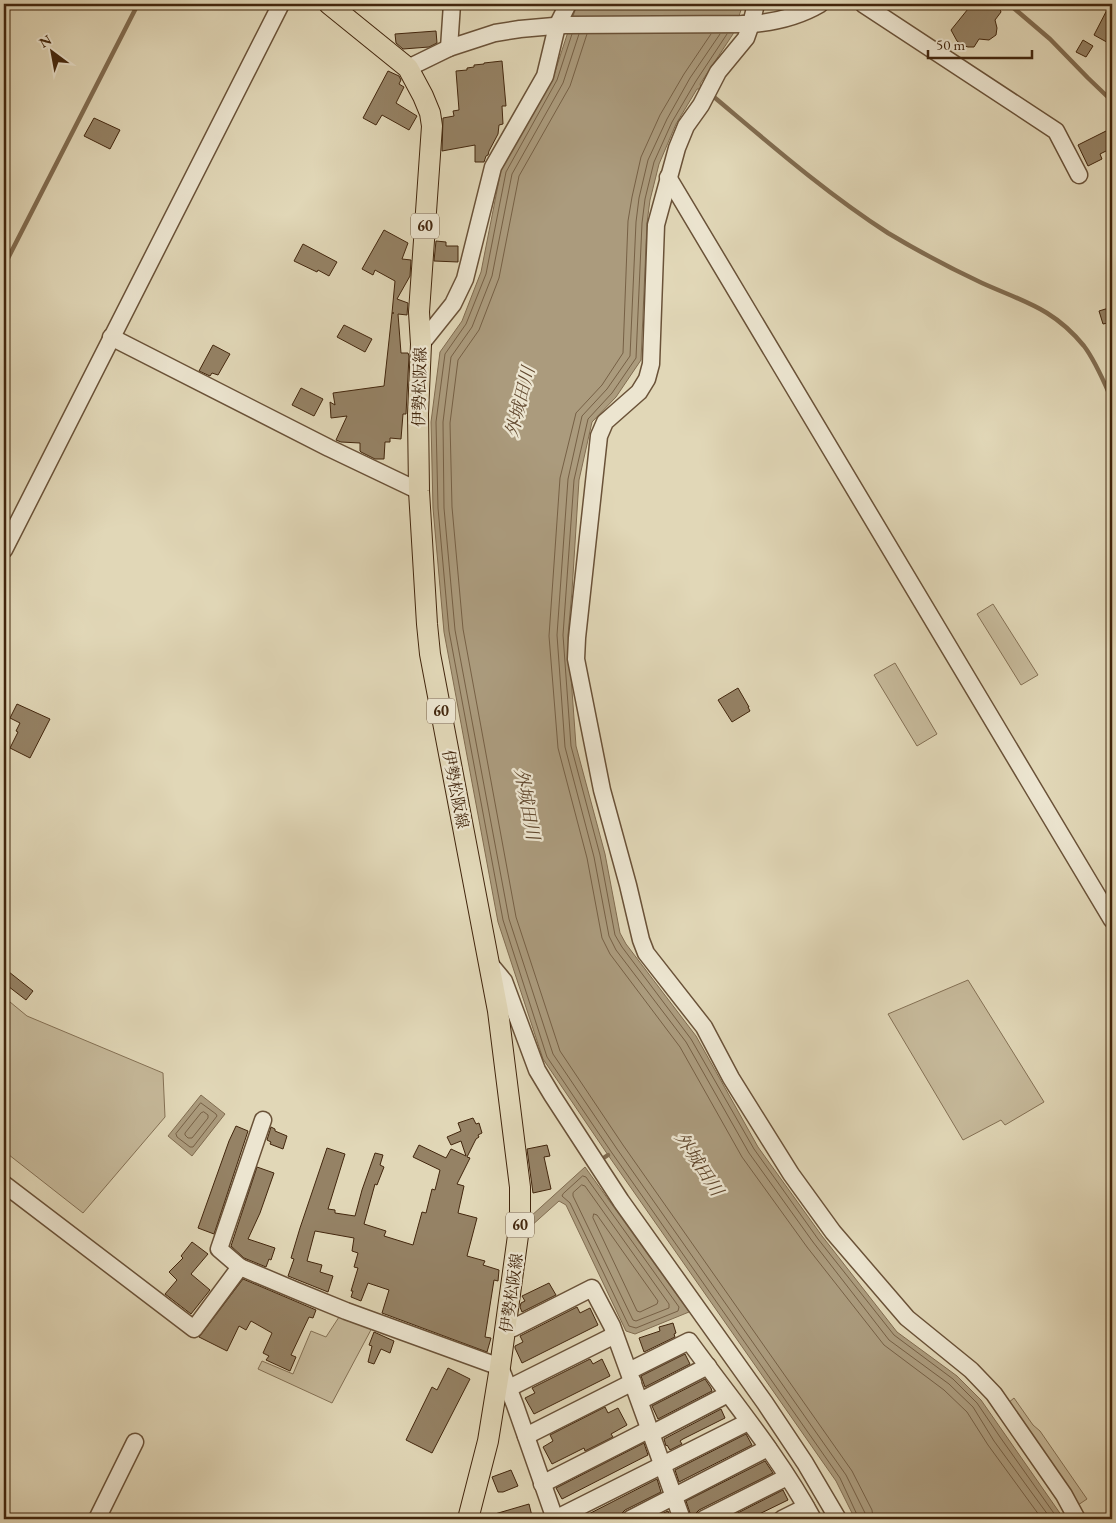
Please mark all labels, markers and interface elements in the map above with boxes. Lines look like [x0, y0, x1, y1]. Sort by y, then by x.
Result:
north arrow [28, 28, 78, 78]
scale bar [928, 28, 1032, 60]
text: N [36, 30, 55, 52]
text: 50 m [936, 35, 965, 54]
road number: 60 [411, 214, 439, 238]
street label: 伊勢松阪線 [408, 347, 431, 427]
water label: 外城田川 [500, 362, 540, 440]
road number: 60 [427, 698, 455, 724]
street label: 伊勢松阪線 [438, 748, 473, 830]
water label: 外城田川 [510, 766, 545, 843]
water label: 外城田川 [670, 1127, 730, 1202]
road number: 60 [506, 1212, 534, 1238]
street label: 伊勢松阪線 [496, 1252, 527, 1334]

